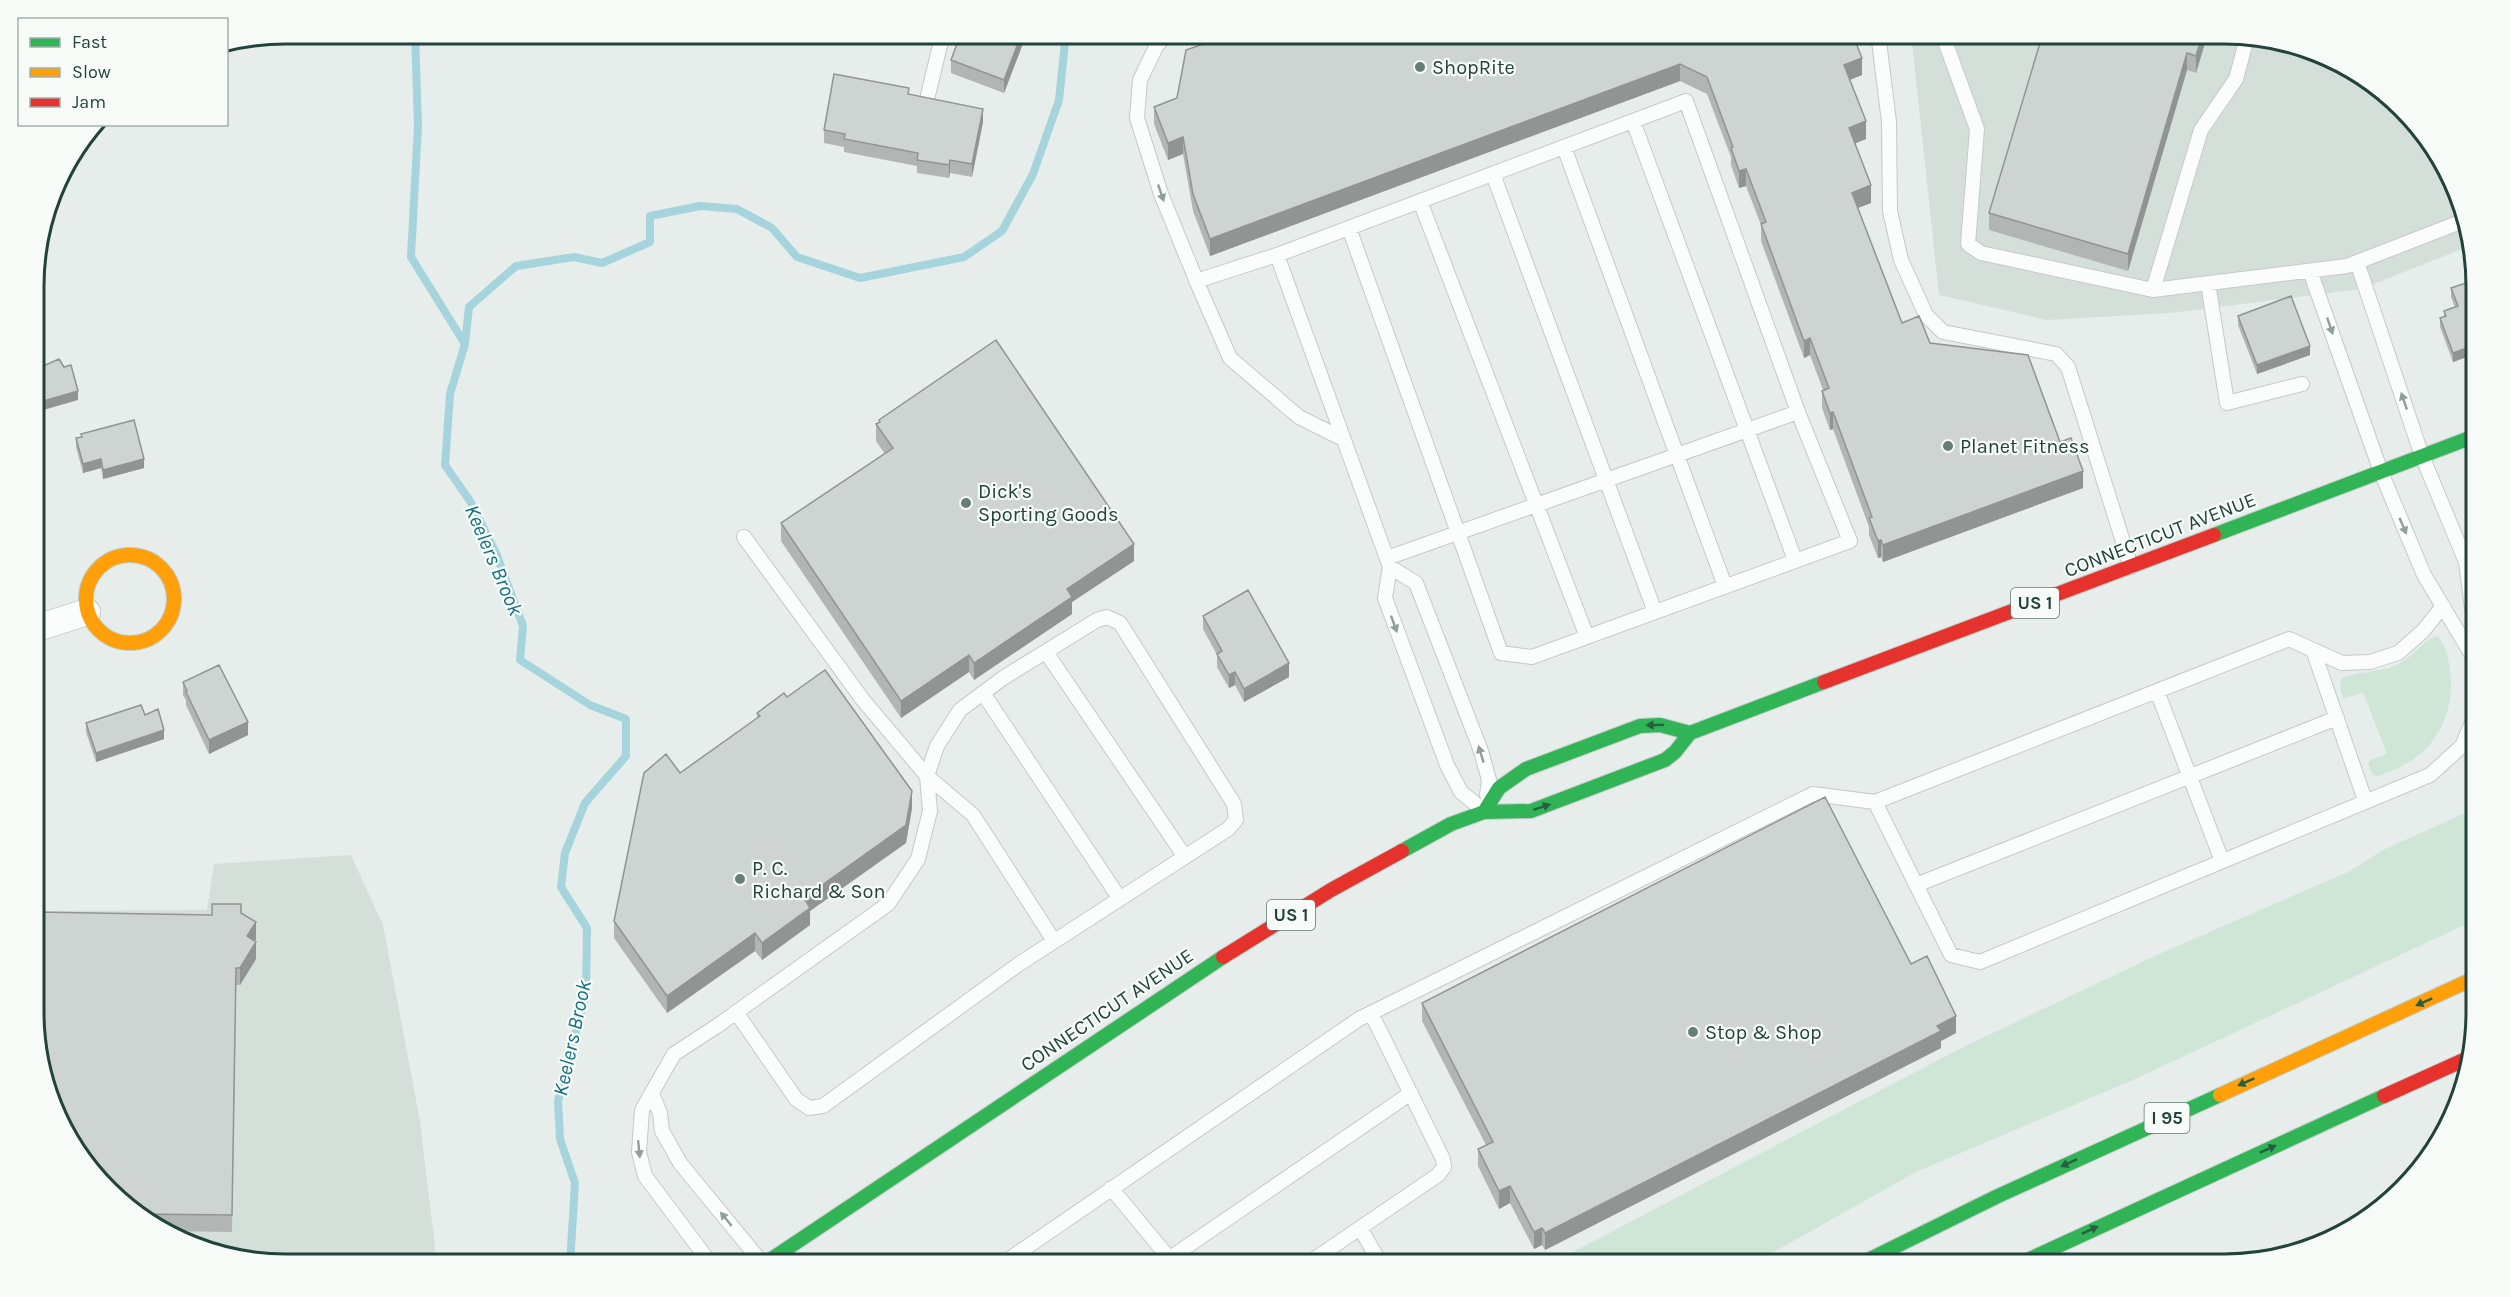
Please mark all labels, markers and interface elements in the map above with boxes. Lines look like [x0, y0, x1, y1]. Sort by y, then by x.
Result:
legend [18, 18, 228, 126]
text: Fast [72, 31, 107, 53]
place label: ShopRite [1432, 56, 1515, 79]
marker: ShopRite [1413, 60, 1427, 74]
text: Slow [72, 61, 111, 83]
text: Jam [72, 91, 106, 113]
one-way arrow [1157, 184, 1166, 202]
one-way arrow [2325, 317, 2335, 335]
one-way arrow [2398, 392, 2408, 410]
place label: Planet Fitness [1960, 435, 2090, 458]
marker: Planet Fitness [1941, 439, 1955, 453]
place label: Dick's Sporting Goods [978, 480, 1119, 526]
street label: CONNECTICUT AVENUE [2061, 488, 2259, 582]
marker: Dick's Sporting Goods [959, 496, 973, 510]
water label: Keelers Brook [460, 501, 528, 619]
one-way arrow [2399, 517, 2408, 535]
road number: US 1 [2011, 588, 2059, 618]
one-way arrow [1390, 615, 1400, 633]
one-way arrow [1646, 720, 1665, 730]
one-way arrow [1476, 745, 1485, 763]
one-way arrow [1533, 801, 1551, 811]
place label: P. C. Richard & Son [752, 857, 886, 903]
marker: P. C. Richard & Son [733, 872, 747, 886]
road number: US 1 [1267, 900, 1315, 930]
street label: CONNECTICUT AVENUE [1016, 944, 1198, 1076]
water label: Keelers Brook [548, 978, 596, 1098]
one-way arrow [2415, 997, 2432, 1006]
place label: Stop & Shop [1705, 1021, 1822, 1044]
marker: Stop & Shop [1686, 1025, 1700, 1039]
one-way arrow [2238, 1078, 2255, 1087]
road number: I 95 [2144, 1103, 2190, 1133]
one-way arrow [634, 1140, 644, 1159]
one-way arrow [2259, 1144, 2277, 1154]
one-way arrow [2060, 1159, 2077, 1168]
one-way arrow [720, 1211, 733, 1226]
one-way arrow [2082, 1225, 2099, 1234]

